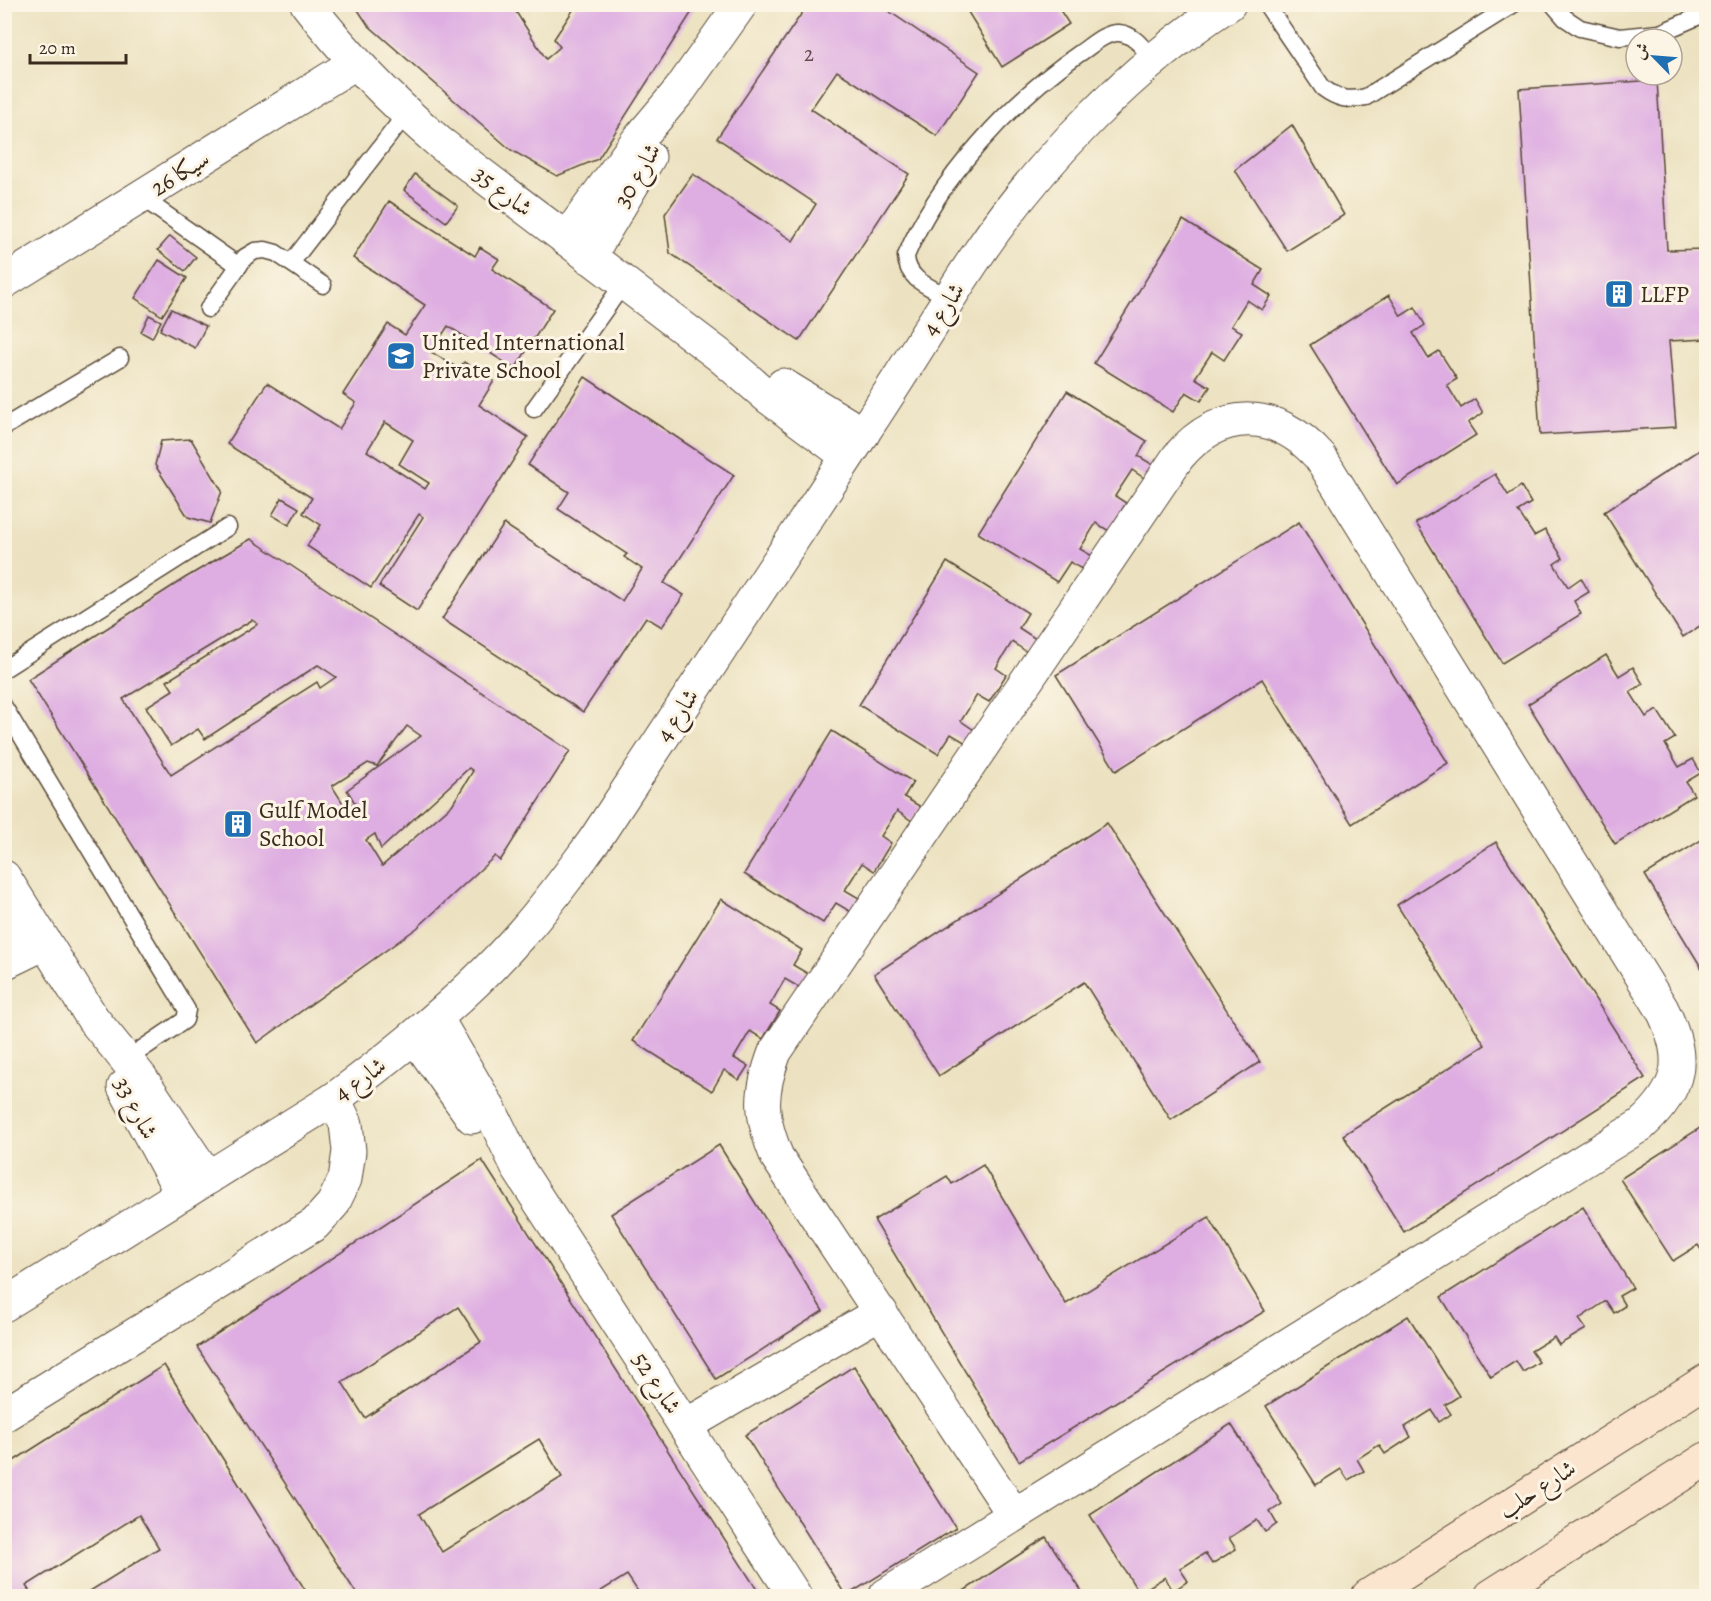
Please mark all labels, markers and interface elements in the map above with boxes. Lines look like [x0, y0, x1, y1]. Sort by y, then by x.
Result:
scale bar [30, 27, 126, 65]
north arrow [1624, 27, 1684, 87]
text: 20 m [39, 36, 76, 60]
text: ش [1628, 39, 1655, 63]
house number: 2 [804, 40, 814, 68]
street label: شارع 30 [606, 137, 672, 215]
street label: سيكا 26 [144, 142, 216, 204]
street label: شارع 35 [464, 158, 539, 227]
street label: شارع 4 [914, 276, 975, 344]
building icon: LLFP [1603, 278, 1635, 310]
place label: LLFP [1640, 278, 1689, 310]
place label: United International Private School [422, 326, 625, 386]
school or university icon: United International Private School [385, 340, 417, 372]
street label: شارع 4 [648, 682, 709, 750]
place label: Gulf Model School [259, 794, 367, 854]
building icon: Gulf Model School [222, 808, 254, 840]
street label: شارع 4 [327, 1049, 395, 1112]
street label: شارع 33 [103, 1071, 166, 1147]
street label: شارع 52 [622, 1346, 689, 1422]
street label: شارع حلب [1492, 1452, 1584, 1529]

